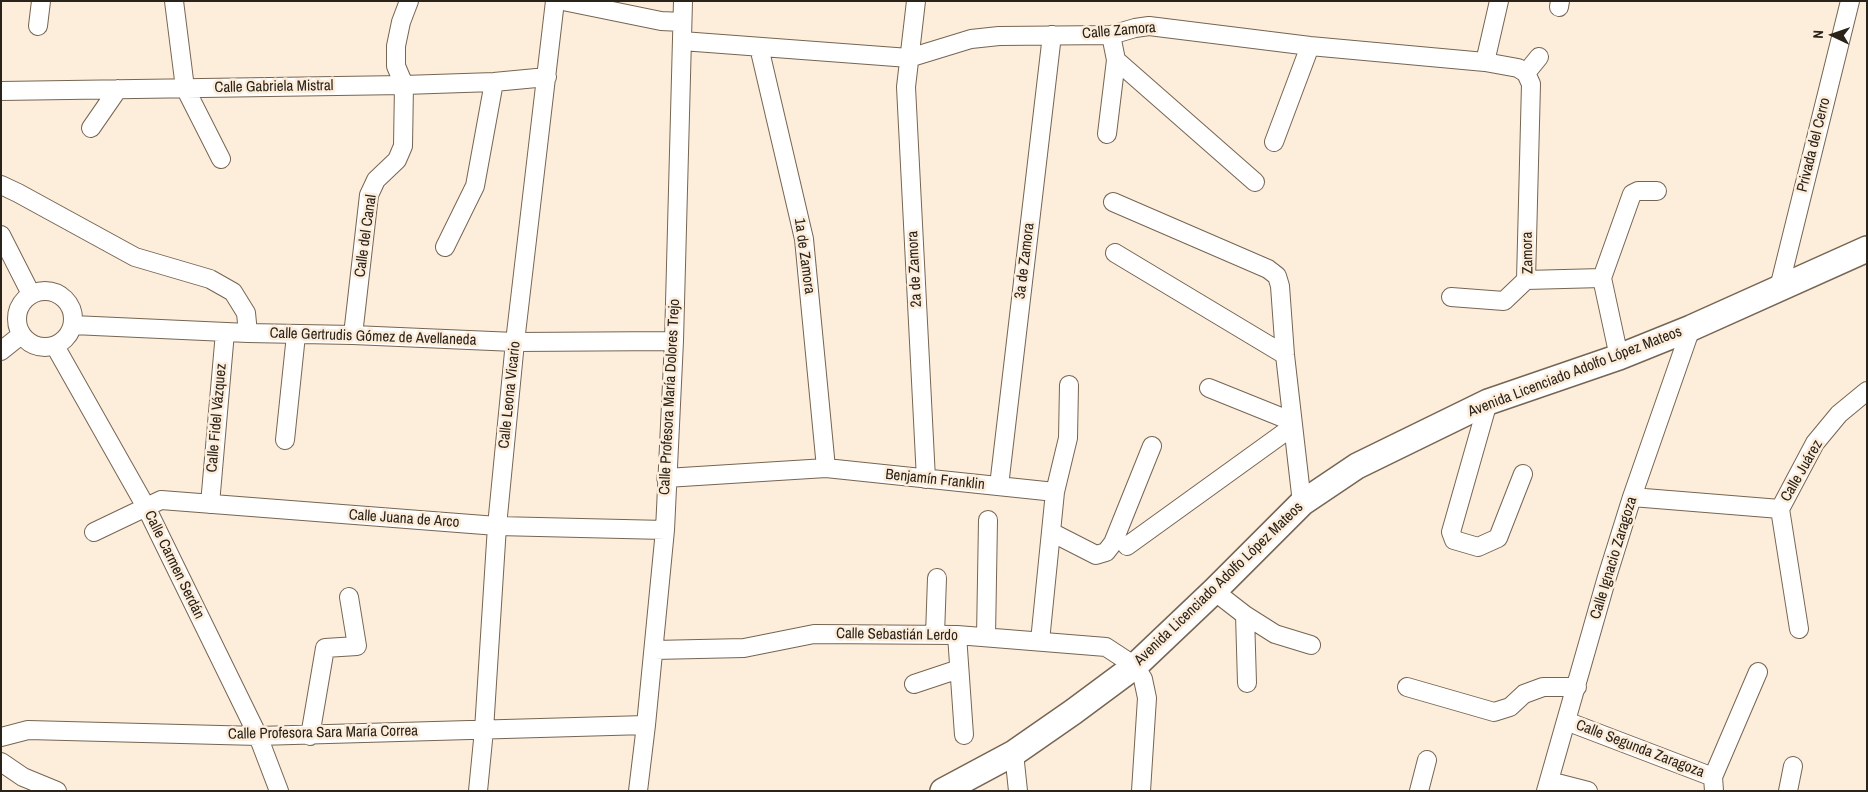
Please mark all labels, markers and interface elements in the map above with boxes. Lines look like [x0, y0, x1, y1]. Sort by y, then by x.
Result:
north arrow [1808, 10, 1858, 60]
street label: Calle Zamora [1081, 19, 1157, 43]
text: N [1809, 30, 1827, 39]
street label: Calle Gabriela Mistral [214, 77, 334, 97]
street label: Privada del Cerro [1794, 96, 1834, 194]
street label: Calle del Canal [351, 193, 381, 279]
street label: 1a de Zamora [790, 217, 818, 295]
street label: 3a de Zamora [1011, 222, 1039, 300]
street label: 2a de Zamora [904, 230, 926, 308]
street label: Zamora [1519, 232, 1537, 274]
street label: Calle Profesora María Dolores Trejo [656, 298, 684, 496]
street label: Avenida Licenciado Adolfo López Mateos [1466, 323, 1684, 421]
street label: Calle Gertrudis Gómez de Avellaneda [269, 324, 477, 350]
street label: Calle Leona Vicario [495, 340, 525, 450]
street label: Calle Fidel Vázquez [203, 363, 231, 473]
street label: Calle Juárez [1777, 437, 1827, 505]
street label: Benjamín Franklin [884, 466, 986, 494]
street label: Calle Ignacio Zaragoza [1587, 495, 1641, 621]
street label: Avenida Licenciado Adolfo López Mateos [1131, 499, 1307, 669]
street label: Calle Juana de Arco [348, 506, 460, 532]
street label: Calle Carmen Serdán [140, 508, 208, 622]
street label: Calle Sebastián Lerdo [836, 625, 958, 645]
street label: Calle Segunda Zaragoza [1573, 716, 1707, 782]
street label: Calle Profesora Sara María Correa [228, 722, 418, 744]

